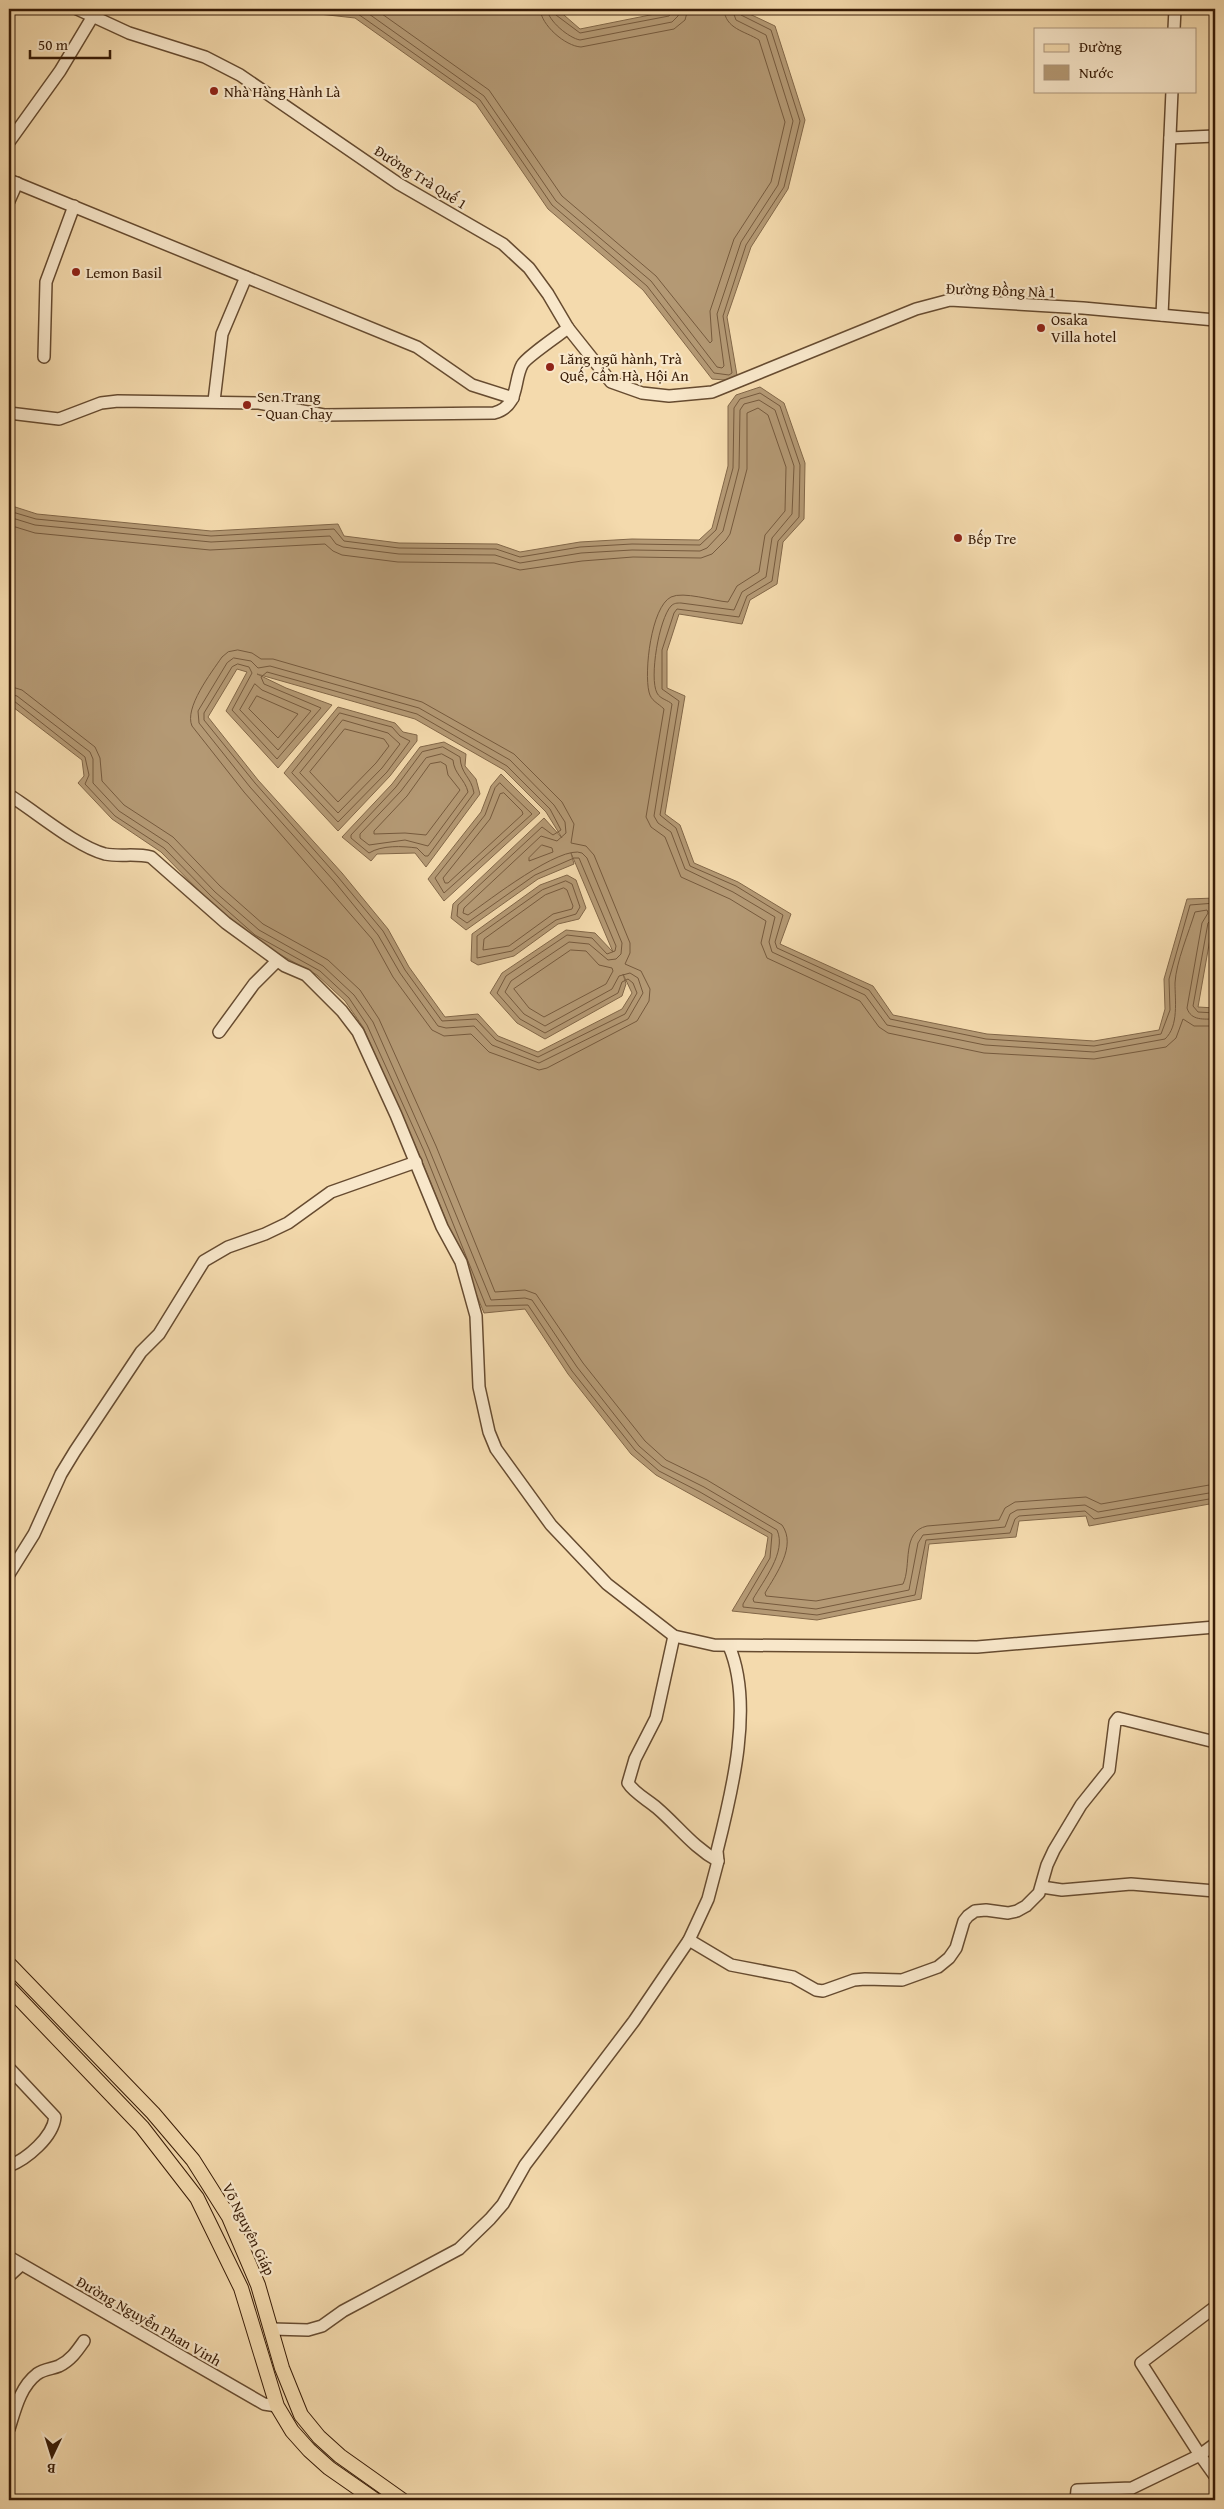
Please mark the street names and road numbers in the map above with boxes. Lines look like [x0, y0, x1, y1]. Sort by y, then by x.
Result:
street label: Đường Trà Quế 1 [371, 140, 471, 214]
street label: Đường Đồng Nà 1 [946, 278, 1056, 302]
street label: Võ Nguyên Giáp [218, 2179, 280, 2279]
street label: Đường Nguyễn Phan Vinh [73, 2271, 226, 2371]

